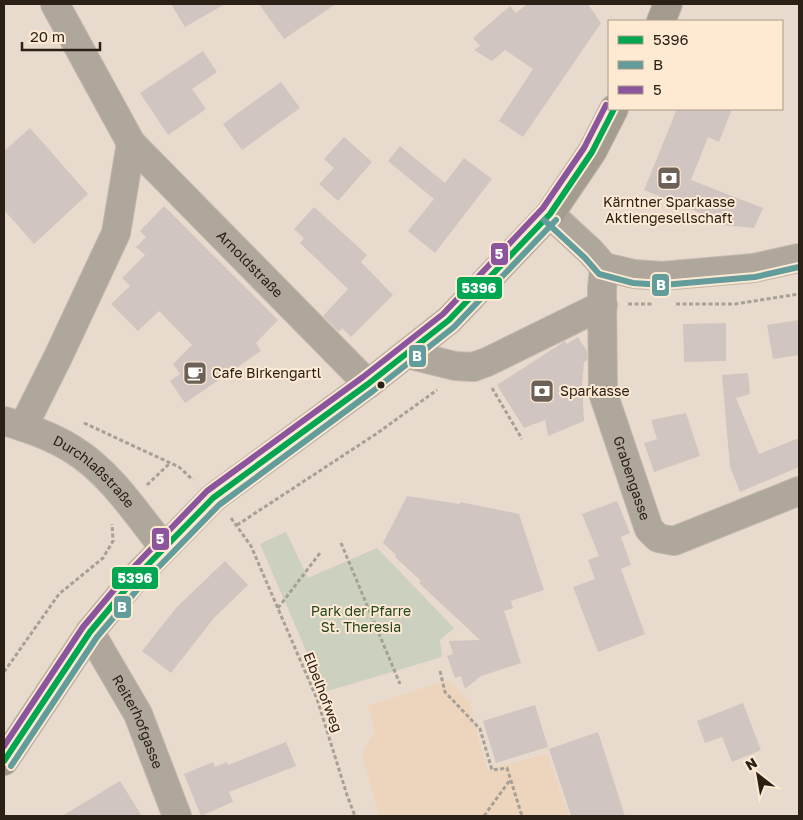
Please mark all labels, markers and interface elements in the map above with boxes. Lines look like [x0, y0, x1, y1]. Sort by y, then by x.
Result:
scale bar [22, 20, 100, 52]
legend [608, 20, 783, 110]
text: 20 m [30, 27, 65, 45]
text: 5396 [653, 30, 689, 48]
text: B [653, 55, 663, 73]
text: 5 [653, 80, 662, 98]
bank icon: Kärntner Sparkasse Aktiengesellschaft [656, 165, 682, 191]
place label: Kärntner Sparkasse Aktiengesellschaft [603, 193, 735, 226]
street label: Arnoldstraße [214, 226, 287, 301]
line badge: 5 [490, 242, 509, 266]
text: 5 [495, 245, 504, 262]
line badge: B [651, 273, 670, 297]
line badge: 5396 [456, 276, 503, 300]
text: B [656, 276, 666, 293]
text: 5396 [462, 279, 497, 296]
line badge: B [408, 344, 427, 368]
text: B [412, 347, 422, 364]
cafe icon: Cafe Birkengartl [182, 360, 208, 386]
place label: Cafe Birkengartl [212, 364, 321, 381]
bank icon: Sparkasse [529, 378, 555, 404]
unlabelled marker [376, 380, 386, 390]
place label: Sparkasse [560, 382, 630, 399]
street label: Durchlaßstraße [51, 431, 139, 511]
street label: Grabengasse [610, 434, 654, 522]
line badge: 5 [151, 527, 170, 551]
text: 5 [156, 530, 165, 547]
line badge: 5396 [111, 566, 159, 590]
text: 5396 [118, 569, 153, 586]
line badge: B [113, 595, 132, 619]
text: B [117, 598, 127, 615]
park label: Park der Pfarre St. Theresia [311, 602, 411, 635]
street label: Elbelhofweg [300, 649, 347, 734]
street label: Reiterhofgasse [109, 672, 167, 771]
north arrow [733, 750, 783, 800]
text: N [742, 753, 760, 773]

